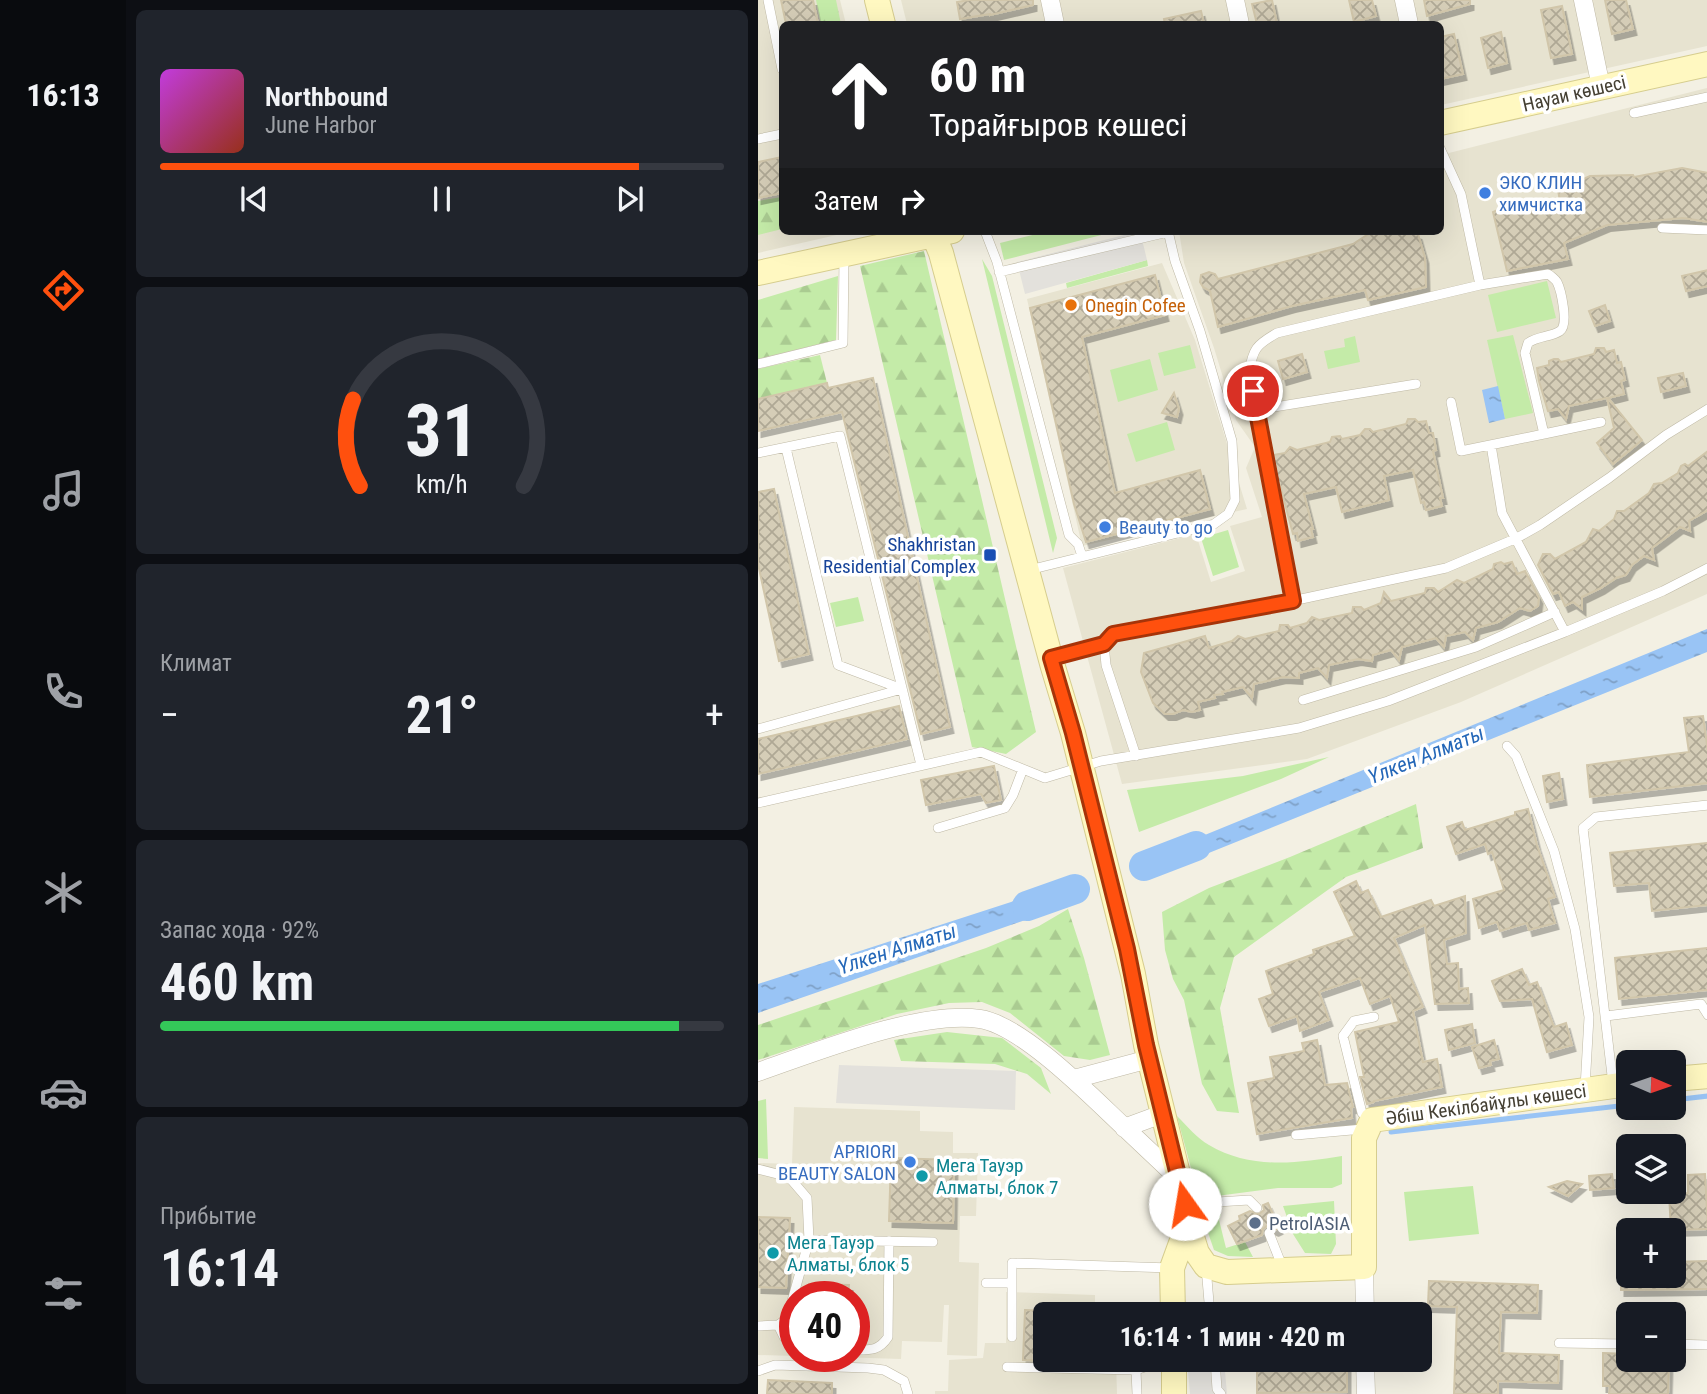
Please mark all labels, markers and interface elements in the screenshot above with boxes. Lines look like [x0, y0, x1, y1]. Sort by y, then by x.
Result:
text: 60 m [929, 47, 1026, 104]
icon: ahead [814, 49, 905, 140]
street label: Науаи көшесі [1520, 70, 1628, 117]
text: 16:13 [26, 76, 100, 114]
text: Northbound [265, 82, 388, 112]
text: Торайғыров көшесі [929, 106, 1187, 144]
text: June Harbor [265, 112, 377, 139]
place label: ЭКО КЛИН химчистка [1499, 171, 1583, 216]
icon: previous [235, 180, 273, 218]
icon: pause [423, 180, 461, 218]
icon: next [611, 180, 649, 218]
icon: right [893, 182, 931, 220]
marker: ЭКО КЛИН химчистка [1477, 185, 1493, 201]
text: Затем [814, 186, 879, 216]
icon: directions [39, 266, 88, 315]
place label: Onegin Cofee [1085, 294, 1186, 317]
marker: Onegin Cofee [1063, 297, 1079, 313]
pin [1223, 361, 1283, 421]
icon: arrive [1234, 372, 1272, 410]
text: 31 [405, 389, 479, 475]
icon: music [39, 466, 88, 515]
text: km/h [416, 470, 468, 499]
place label: Beauty to go [1119, 516, 1213, 539]
marker: Beauty to go [1097, 519, 1113, 535]
place label: Shakhristan Residential Complex [823, 533, 976, 578]
marker: Shakhristan Residential Complex [982, 547, 998, 563]
text: Климат [160, 650, 232, 677]
icon: phone [39, 667, 88, 716]
text: 21° [406, 685, 478, 746]
text: − [160, 693, 179, 737]
text: + [705, 693, 724, 737]
water label: Үлкен Алматы [1364, 721, 1488, 789]
icon: climate [39, 868, 88, 917]
text: Запас хода · 92% [160, 917, 319, 944]
water label: Үлкен Алматы [835, 919, 959, 979]
text: 460 km [160, 952, 314, 1013]
north arrow [1616, 1050, 1686, 1120]
map controls [1616, 1050, 1686, 1372]
icon: car [39, 1068, 88, 1117]
street label: Әбіш Кекілбайұлы көшесі [1384, 1079, 1588, 1130]
button: layers [1616, 1134, 1686, 1204]
place label: APRIORI BEAUTY SALON [778, 1140, 896, 1185]
marker: APRIORI BEAUTY SALON [902, 1154, 918, 1170]
place label: Мега Тауэр Алматы, блок 7 [936, 1154, 1058, 1199]
position arrow [1148, 1167, 1222, 1241]
marker: Мега Тауэр Алматы, блок 7 [914, 1168, 930, 1184]
text: Прибытие [160, 1203, 256, 1230]
place label: PetrolASIA [1269, 1212, 1350, 1235]
marker: PetrolASIA [1247, 1215, 1263, 1231]
button: + [1616, 1218, 1686, 1288]
place label: Мега Тауэр Алматы, блок 5 [787, 1231, 909, 1276]
text: 16:14 [160, 1238, 279, 1299]
marker: Мега Тауэр Алматы, блок 5 [765, 1245, 781, 1261]
icon: filters [39, 1269, 88, 1318]
speed limit sign: 40 [779, 1281, 870, 1372]
button: − [1616, 1302, 1686, 1372]
text: 16:14 · 1 мин · 420 m [1120, 1322, 1345, 1352]

